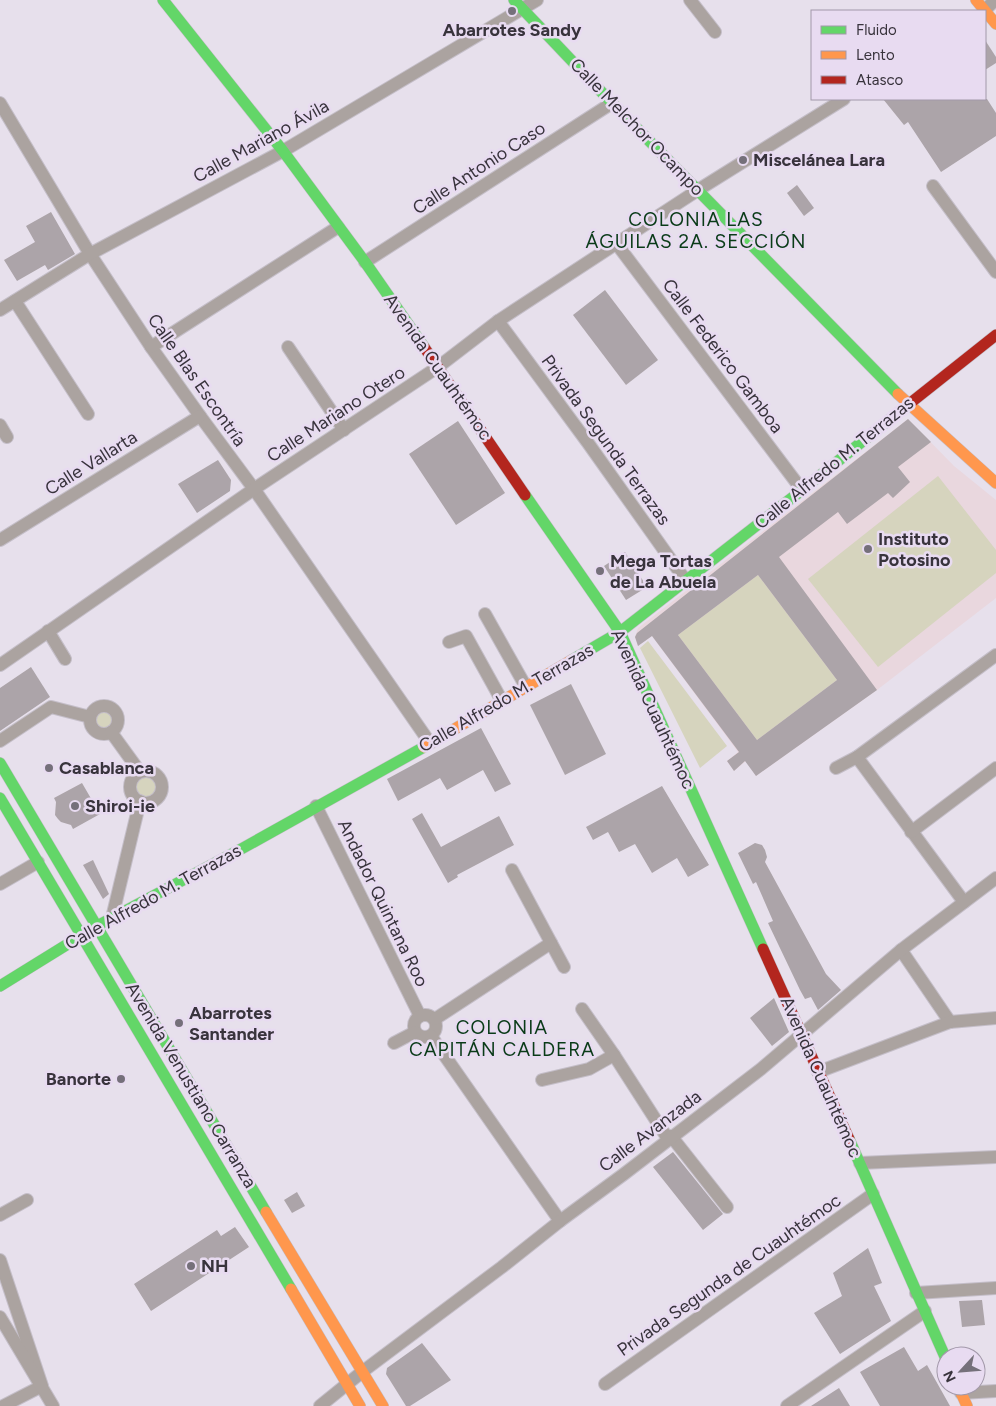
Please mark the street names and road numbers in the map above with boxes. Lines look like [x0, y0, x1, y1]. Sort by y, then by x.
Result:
street label: Calle Melchor Ocampo [565, 53, 709, 201]
street label: Calle Mariano Ávila [189, 95, 333, 187]
street label: Calle Antonio Caso [408, 117, 550, 219]
street label: Calle Federico Gamboa [658, 275, 788, 437]
street label: Avenida Cuauhtémoc [379, 290, 497, 445]
street label: Calle Blas Escontría [143, 309, 251, 451]
street label: Privada Segunda Terrazas [537, 351, 675, 529]
street label: Calle Mariano Otero [263, 361, 409, 467]
street label: Calle Alfredo M. Terrazas [750, 392, 918, 534]
street label: Calle Vallarta [41, 426, 141, 500]
street label: Avenida Cuauhtémoc [606, 626, 700, 793]
street label: Calle Alfredo M. Terrazas [415, 639, 597, 757]
street label: Andador Quintana Roo [333, 816, 433, 990]
street label: Calle Alfredo M. Terrazas [61, 839, 245, 955]
street label: Avenida Venustiano Carranza [121, 978, 261, 1192]
street label: Avenida Cuauhtémoc [776, 993, 866, 1161]
street label: Calle Avanzada [594, 1085, 706, 1177]
street label: Privada Segunda de Cuauhtémoc [613, 1189, 845, 1361]

